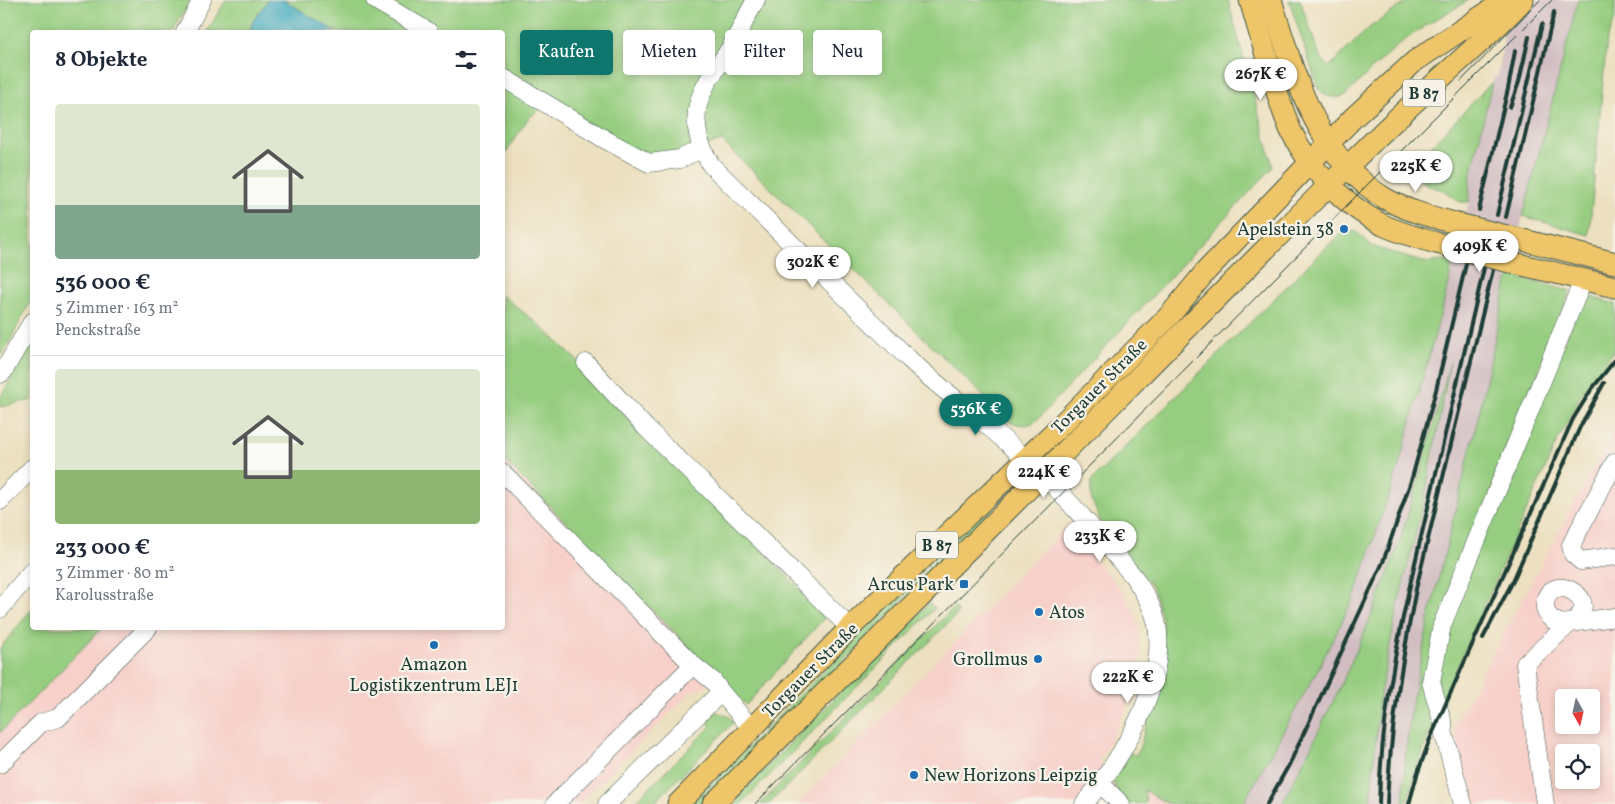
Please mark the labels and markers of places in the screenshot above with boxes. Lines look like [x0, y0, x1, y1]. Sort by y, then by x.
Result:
pin: 267K € [1220, 58, 1302, 101]
pin: 225K € [1375, 150, 1457, 193]
place label: Apelstein 38 [1237, 218, 1334, 243]
marker: Apelstein 38 [1338, 223, 1350, 235]
pin: 409K € [1439, 230, 1521, 273]
pin: 302K € [772, 246, 854, 289]
pin: 536K € [935, 394, 1017, 436]
pin: 224K € [1003, 456, 1085, 499]
pin: 233K € [1059, 520, 1141, 563]
place label: Arcus Park [868, 573, 954, 598]
marker: Arcus Park [958, 578, 970, 590]
place label: Atos [1049, 601, 1085, 626]
marker: Atos [1033, 606, 1045, 618]
marker: Amazon Logistikzentrum LEJ1 [428, 639, 440, 651]
place label: Grollmus [953, 648, 1028, 673]
place label: Amazon Logistikzentrum LEJ1 [349, 653, 519, 699]
marker: Grollmus [1032, 653, 1044, 665]
pin: 222K € [1087, 662, 1169, 704]
place label: New Horizons Leipzig [924, 764, 1097, 789]
marker: New Horizons Leipzig [908, 769, 920, 781]

